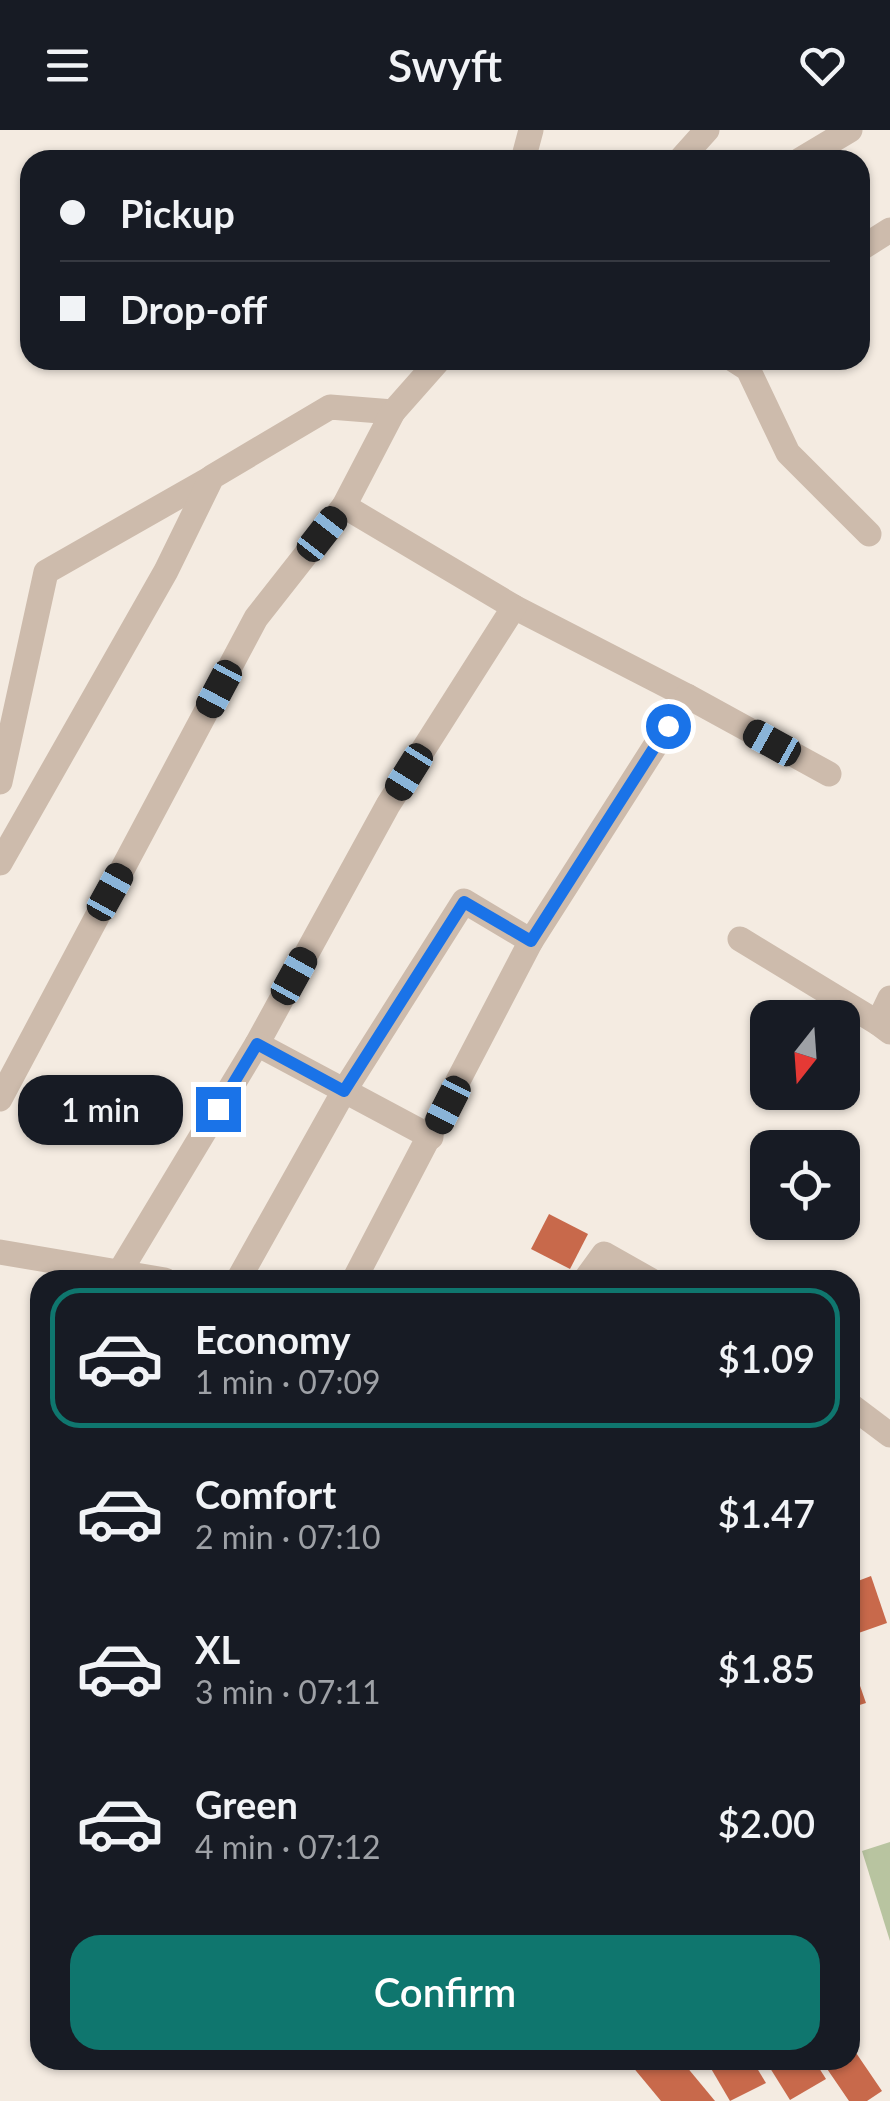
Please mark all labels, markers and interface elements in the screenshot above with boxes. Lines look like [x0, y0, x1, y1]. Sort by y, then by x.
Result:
icon: menu [40, 38, 95, 93]
text: Swyft [388, 38, 502, 92]
icon: heart [795, 38, 850, 93]
text: Pickup [120, 190, 235, 236]
text: Drop-off [120, 286, 267, 332]
car [292, 501, 352, 567]
car [192, 655, 246, 723]
route start [646, 704, 691, 749]
car [738, 715, 806, 771]
car [380, 739, 438, 805]
car [82, 858, 138, 926]
car [266, 942, 322, 1010]
north arrow [750, 1000, 860, 1110]
map controls [750, 1000, 860, 1240]
car [421, 1071, 475, 1139]
callout: 1 min [18, 1074, 183, 1144]
route end [196, 1087, 241, 1132]
text: 1 min [61, 1090, 140, 1129]
button: locate [750, 1130, 860, 1240]
icon: car [75, 1313, 165, 1403]
text: Economy [195, 1316, 350, 1362]
text: $1.09 [718, 1335, 815, 1381]
text: 1 min · 07:09 [195, 1362, 381, 1401]
icon: car [75, 1468, 165, 1558]
text: Comfort [195, 1471, 336, 1517]
text: $1.47 [718, 1490, 815, 1536]
text: 2 min · 07:10 [195, 1517, 381, 1556]
icon: car [75, 1623, 165, 1713]
text: XL [195, 1626, 240, 1672]
text: $1.85 [718, 1645, 815, 1691]
text: 3 min · 07:11 [195, 1672, 381, 1711]
icon: car [75, 1778, 165, 1868]
text: Green [195, 1781, 298, 1827]
text: $2.00 [718, 1800, 815, 1846]
text: 4 min · 07:12 [195, 1827, 381, 1866]
button: Confirm [70, 1935, 820, 2050]

